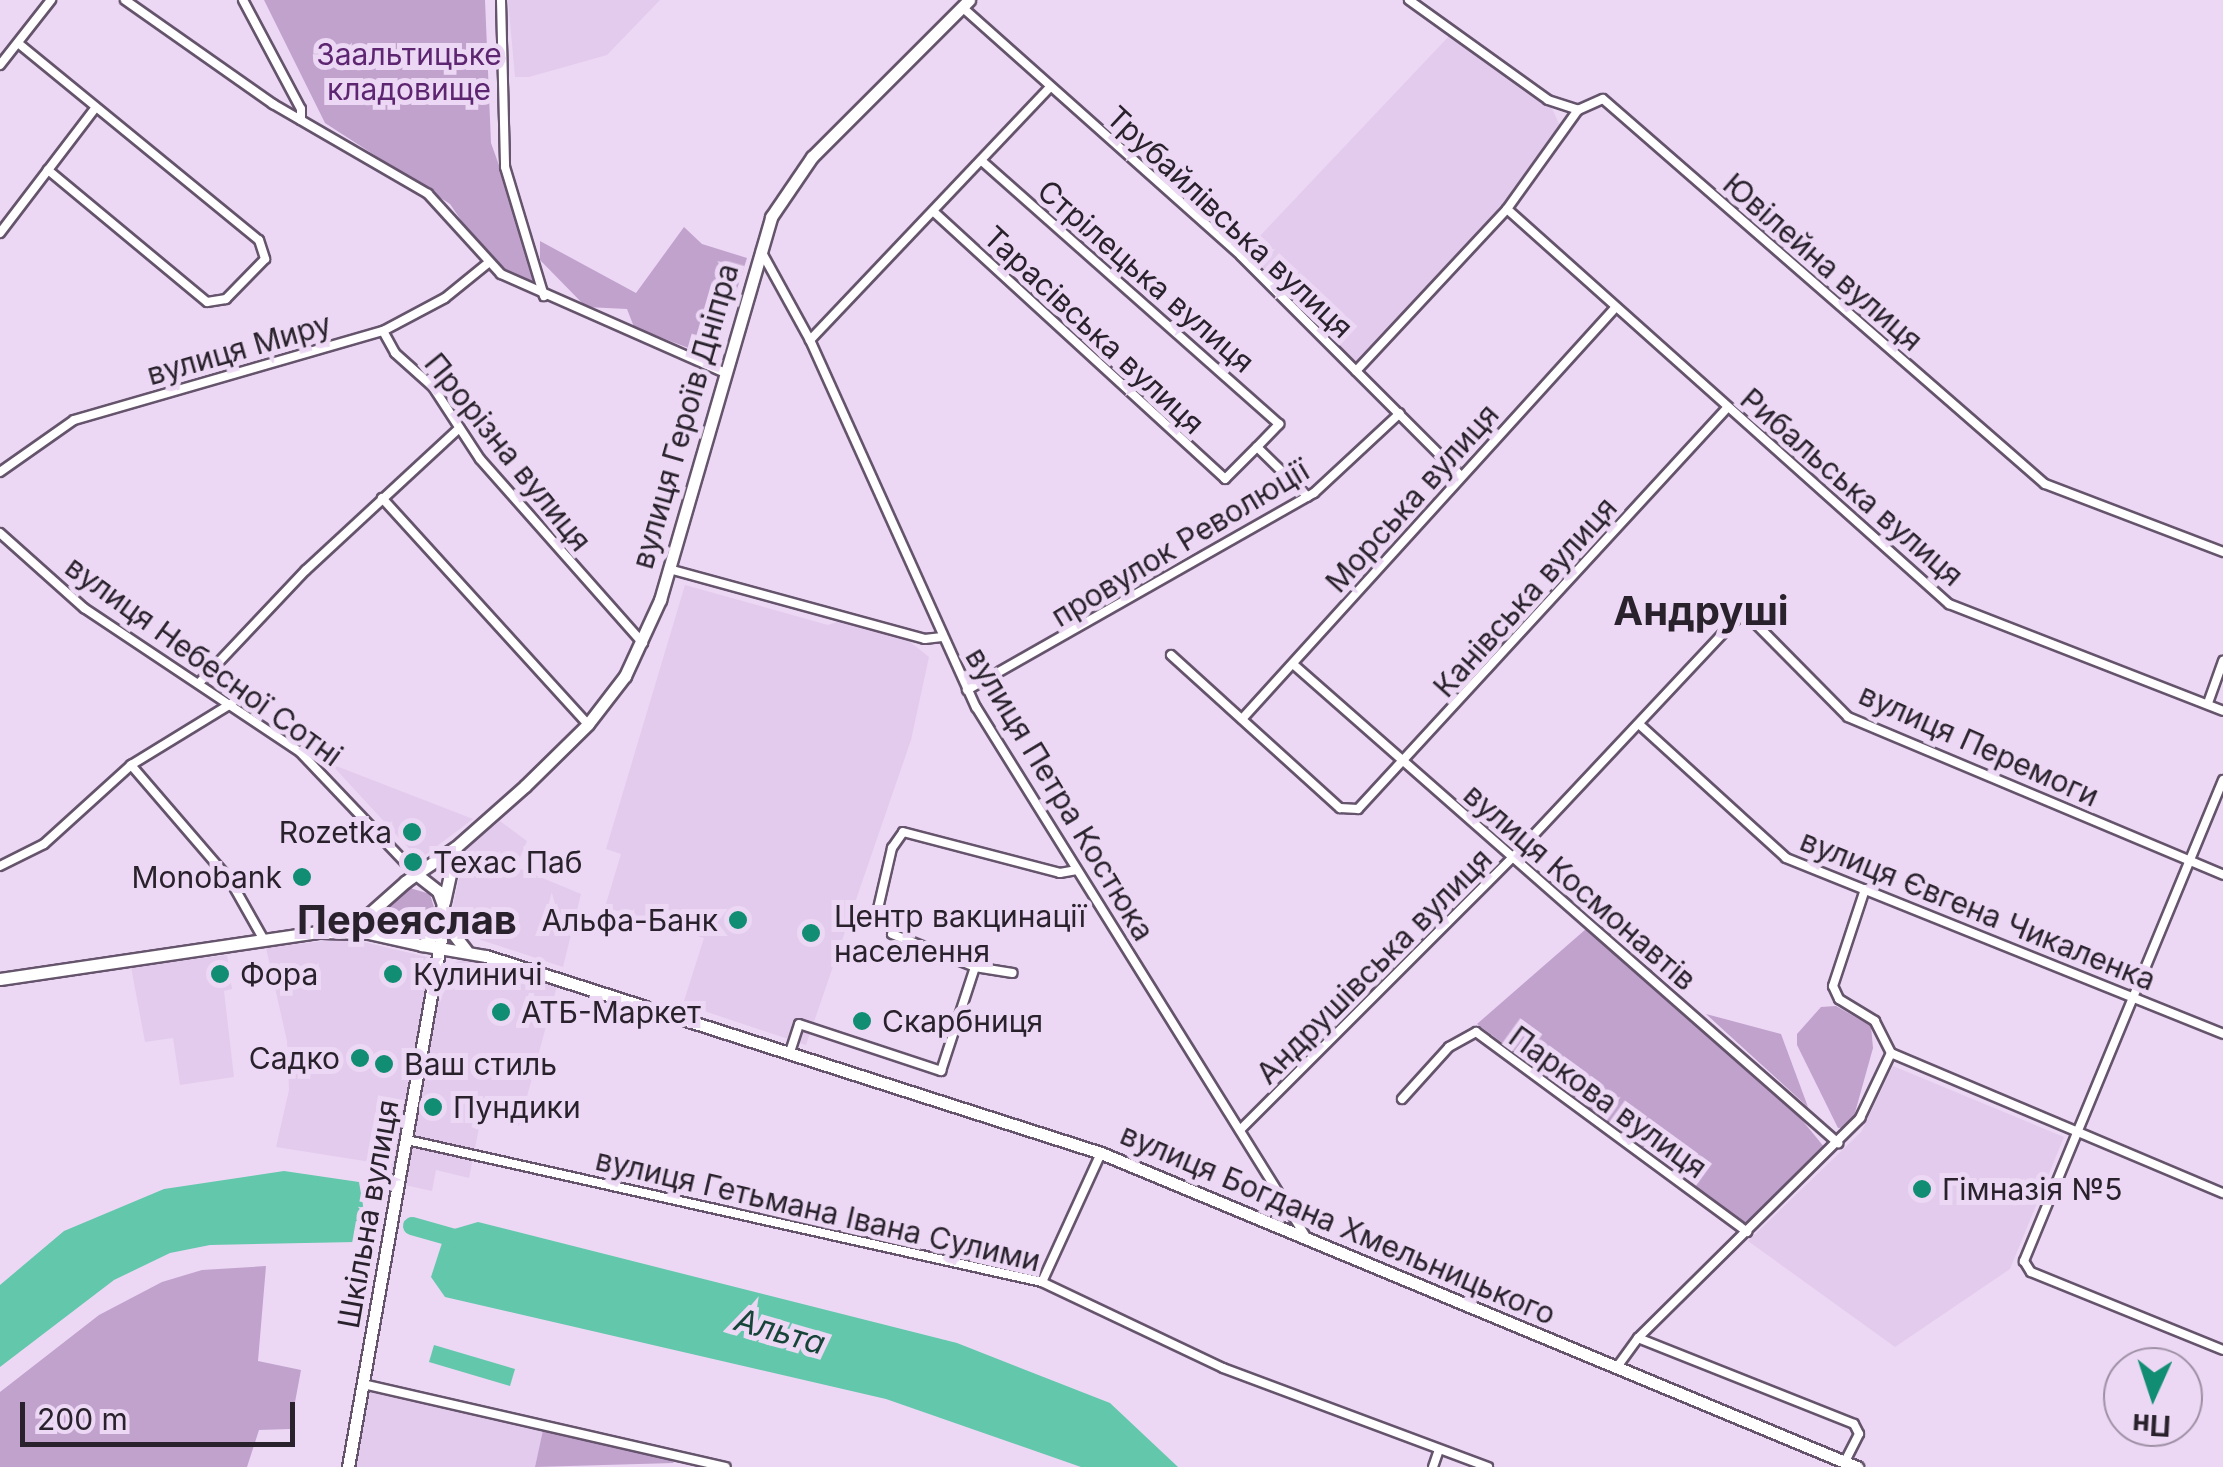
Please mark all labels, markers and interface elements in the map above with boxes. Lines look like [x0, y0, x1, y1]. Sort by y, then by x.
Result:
park label: Заальтицьке кладовище [316, 36, 502, 106]
street label: Трубайлівська вулиця [1099, 99, 1361, 345]
street label: Ювілейна вулиця [1716, 166, 1930, 358]
street label: Стрілецька вулиця [1030, 172, 1262, 380]
street label: Тарасівська вулиця [976, 219, 1212, 441]
street label: вулиця Героїв Дніпра [624, 259, 746, 573]
street label: вулиця Миру [143, 306, 335, 392]
street label: Прорізна вулиця [417, 346, 599, 558]
street label: Рибальська вулиця [1733, 381, 1971, 593]
street label: Морська вулиця [1318, 396, 1506, 600]
street label: провулок Революції [1045, 452, 1315, 634]
street label: Канівська вулиця [1426, 490, 1624, 704]
street label: вулиця Небесної Сотні [59, 548, 349, 774]
district label: Андруші [1613, 587, 1789, 635]
street label: вулиця Петра Костюка [958, 641, 1162, 947]
street label: вулиця Перемоги [1854, 676, 2104, 814]
street label: вулиця Космонавтів [1457, 776, 1703, 998]
place label: Rozetka [279, 814, 392, 850]
marker: Rozetka [401, 821, 423, 843]
street label: вулиця Євгена Чикаленка [1795, 822, 2161, 998]
street label: Андрушівська вулиця [1249, 841, 1499, 1091]
place label: Техас Паб [433, 844, 583, 880]
marker: Техас Паб [402, 851, 424, 873]
place label: Monobank [132, 859, 282, 895]
marker: Monobank [291, 866, 313, 888]
district label: Переяслав [297, 896, 517, 944]
place label: Центр вакцинації населення [834, 898, 1086, 968]
place label: Альфа-Банк [541, 902, 718, 938]
marker: Альфа-Банк [727, 909, 749, 931]
marker: Центр вакцинації населення [798, 920, 824, 946]
place label: Фора [240, 956, 318, 992]
place label: Кулиничі [413, 956, 543, 992]
marker: Фора [209, 963, 231, 985]
marker: Кулиничі [382, 963, 404, 985]
place label: АТБ-Маркет [521, 994, 701, 1030]
marker: АТБ-Маркет [490, 1001, 512, 1023]
place label: Скарбниця [882, 1003, 1043, 1039]
marker: Скарбниця [851, 1010, 873, 1032]
street label: Паркова вулиця [1502, 1018, 1714, 1186]
place label: Садко [249, 1040, 340, 1076]
place label: Ваш стиль [404, 1046, 557, 1082]
marker: Садко [349, 1047, 371, 1069]
marker: Ваш стиль [373, 1053, 395, 1075]
place label: Пундики [453, 1089, 581, 1125]
marker: Пундики [422, 1096, 444, 1118]
street label: Шкільна вулиця [330, 1097, 406, 1331]
street label: вулиця Богдана Хмельницького [1115, 1116, 1561, 1332]
street label: вулиця Гетьмана Івана Сулими [592, 1141, 1044, 1279]
place label: Гімназія №5 [1942, 1171, 2122, 1207]
marker: Гімназія №5 [1911, 1178, 1933, 1200]
water label: Альта [730, 1301, 830, 1363]
north arrow [2103, 1347, 2203, 1447]
scale bar [25, 1382, 300, 1444]
text: 200 m [37, 1401, 128, 1437]
text: Пн [2131, 1407, 2172, 1443]

